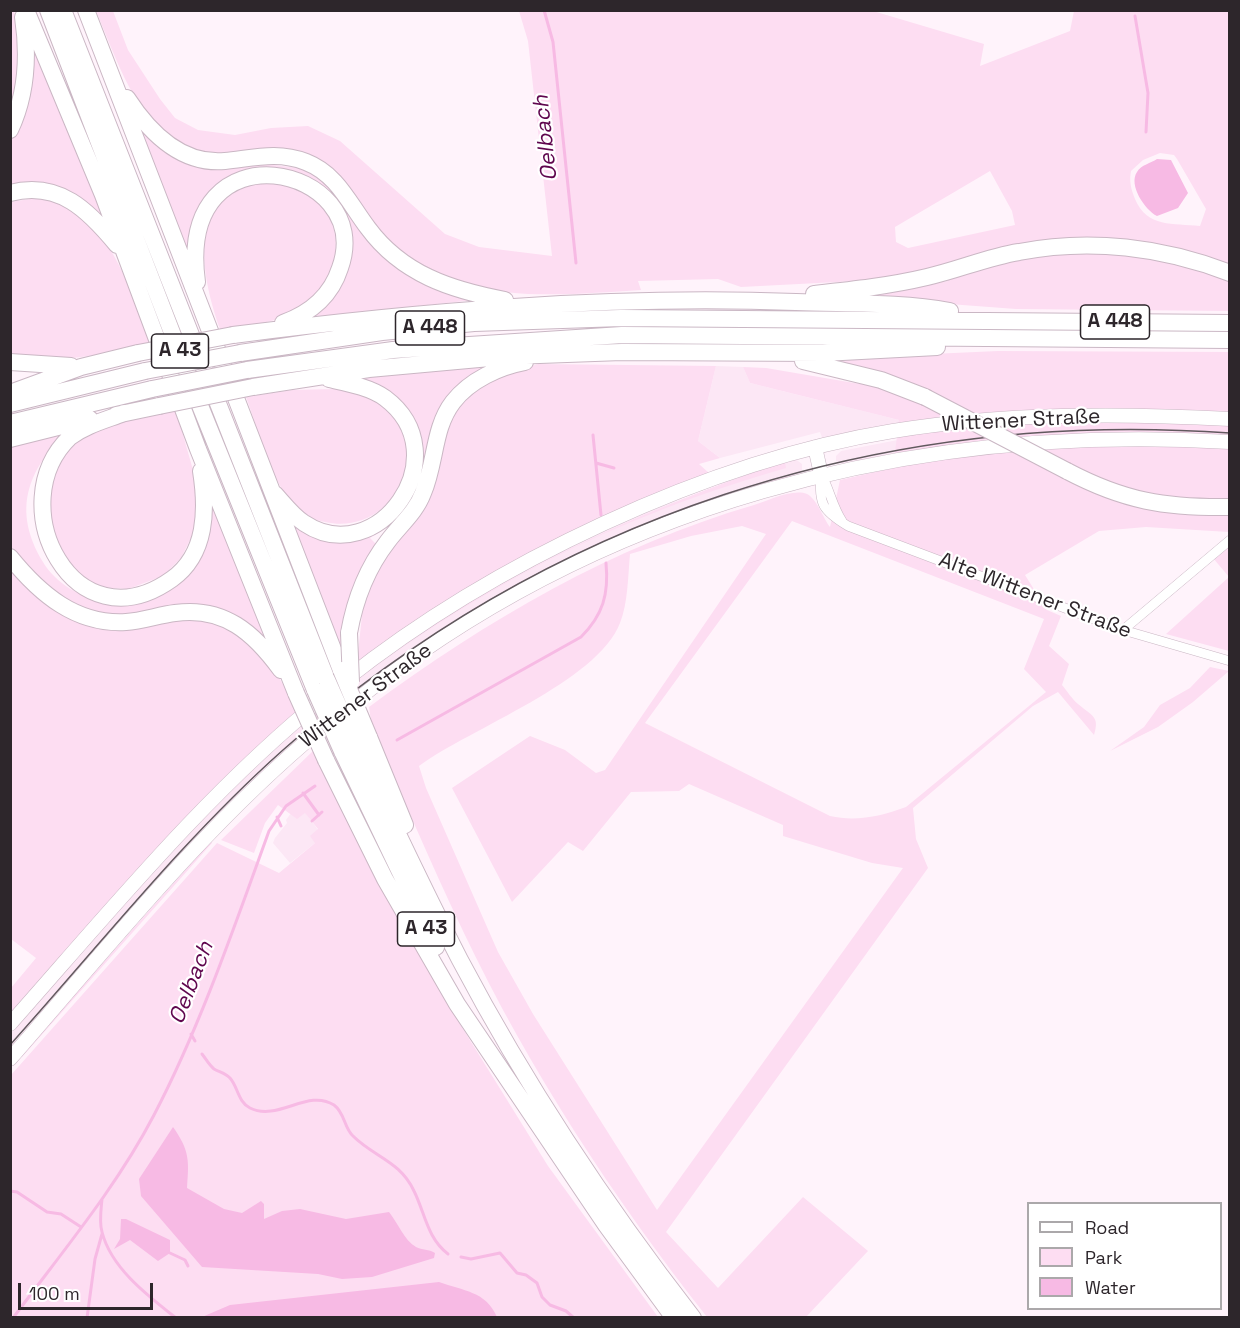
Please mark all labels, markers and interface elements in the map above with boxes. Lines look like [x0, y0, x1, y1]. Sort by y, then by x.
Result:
water label: Oelbach [528, 94, 564, 182]
road number: A 448 [1080, 305, 1150, 339]
road number: A 448 [396, 311, 464, 345]
road number: A 43 [152, 334, 208, 368]
street label: Wittener Straße [941, 404, 1101, 438]
street label: Alte Wittener Straße [935, 548, 1135, 644]
street label: Wittener Straße [295, 638, 437, 754]
road number: A 43 [398, 912, 454, 946]
water label: Oelbach [164, 938, 220, 1028]
legend [1027, 1202, 1222, 1310]
text: Road [1085, 1216, 1129, 1239]
text: Park [1085, 1246, 1122, 1269]
scale bar [21, 1271, 156, 1309]
text: Water [1085, 1276, 1136, 1299]
text: 100 m [29, 1282, 80, 1305]

